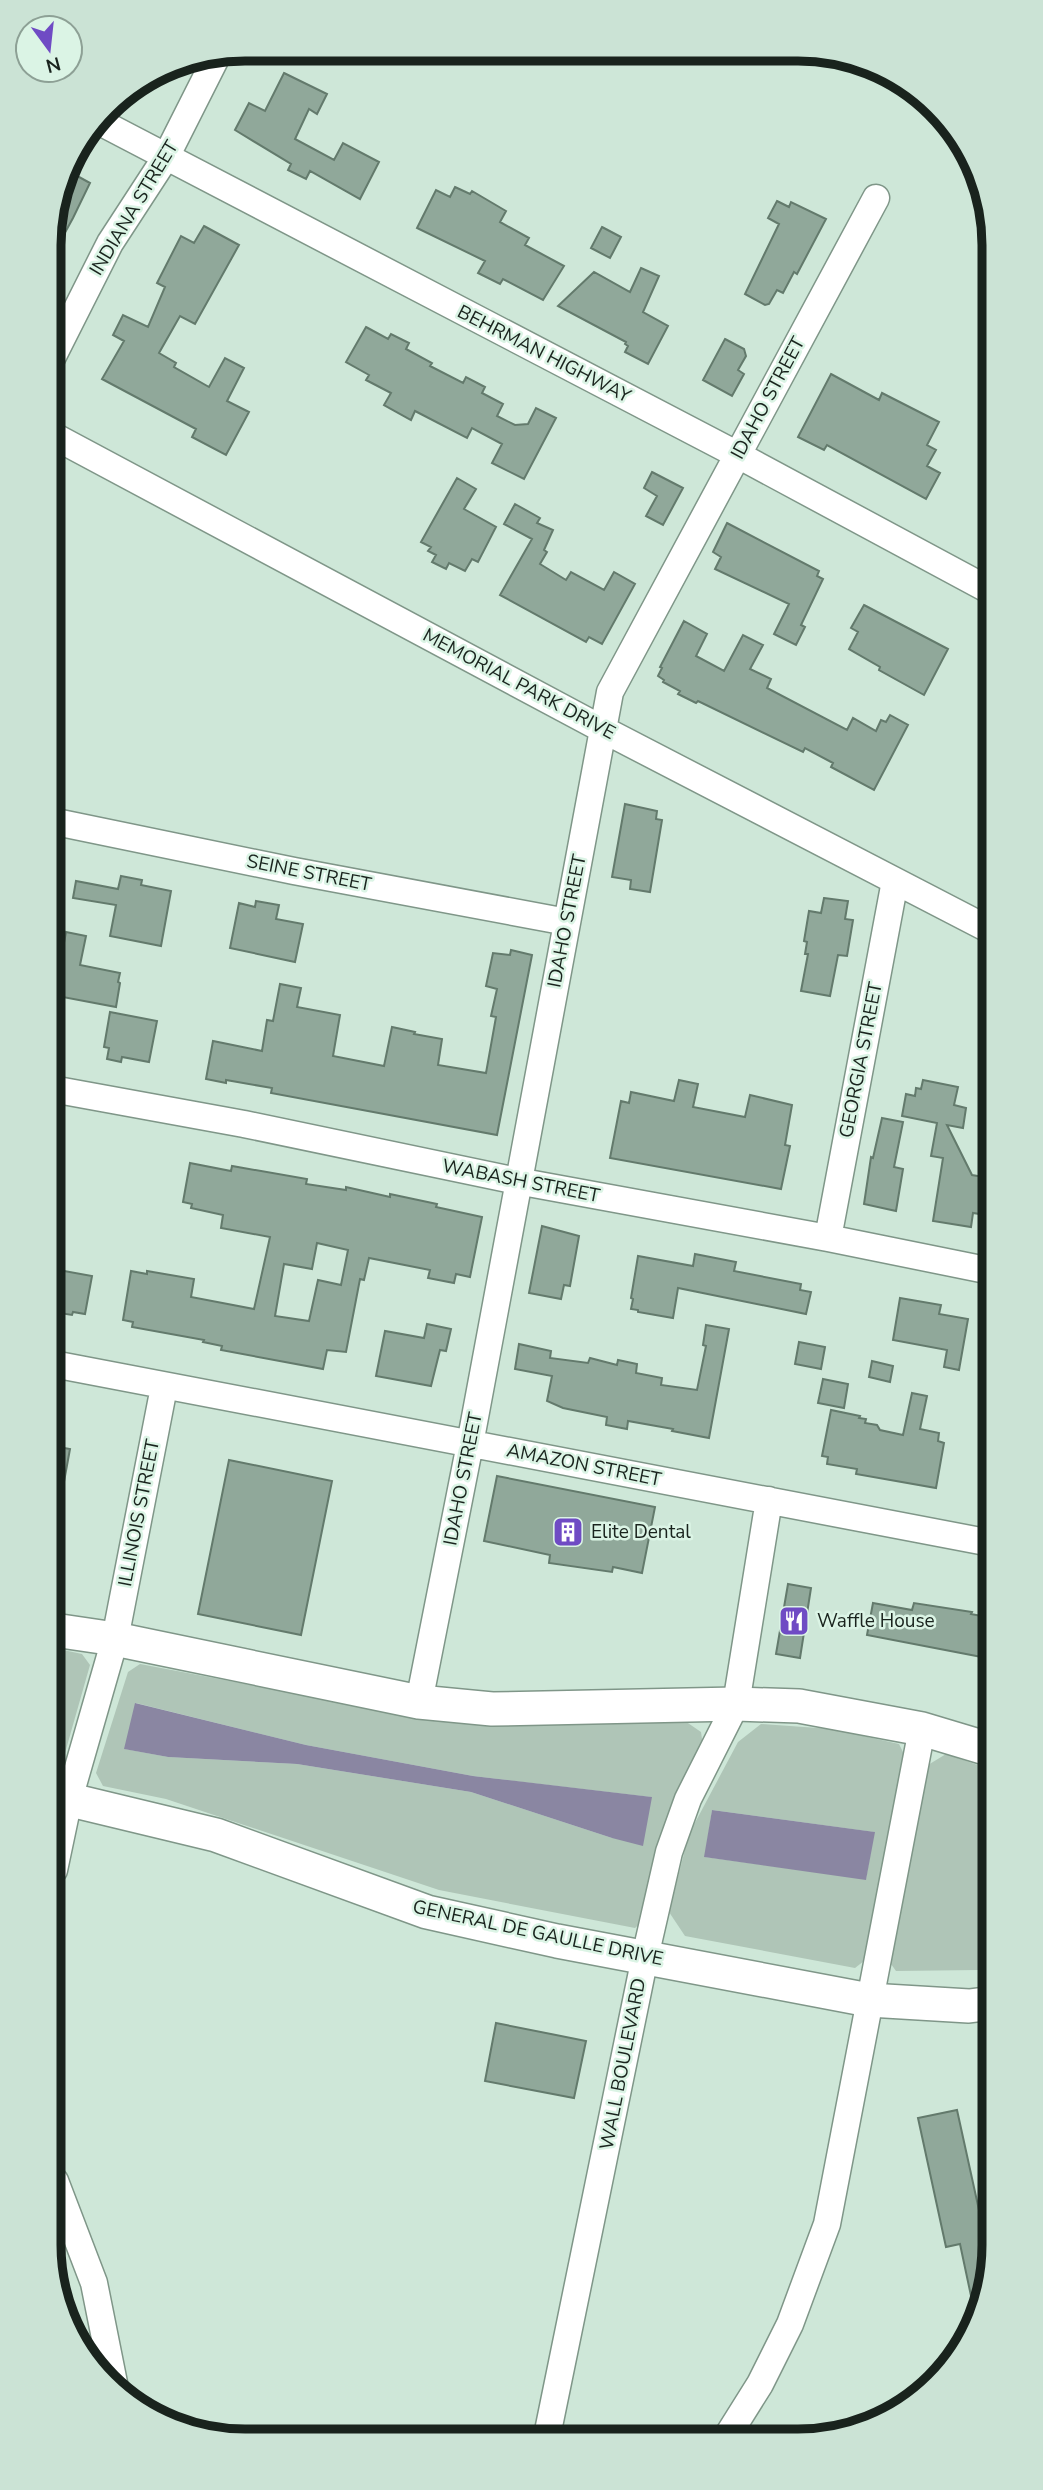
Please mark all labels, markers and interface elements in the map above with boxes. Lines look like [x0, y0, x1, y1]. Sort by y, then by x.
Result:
north arrow [14, 14, 84, 84]
text: N [43, 50, 63, 79]
street label: INDIANA STREET [83, 135, 185, 280]
street label: BEHRMAN HIGHWAY [453, 299, 636, 409]
street label: IDAHO STREET [725, 332, 812, 464]
street label: MEMORIAL PARK DRIVE [418, 622, 620, 746]
street label: SEINE STREET [244, 848, 374, 898]
street label: IDAHO STREET [541, 852, 593, 990]
street label: GEORGIA STREET [833, 979, 889, 1140]
street label: WABASH STREET [440, 1153, 603, 1209]
street label: IDAHO STREET [437, 1410, 489, 1548]
street label: ILLINOIS STREET [112, 1437, 166, 1589]
street label: AMAZON STREET [504, 1437, 664, 1493]
building icon: Elite Dental [551, 1515, 585, 1549]
place label: Elite Dental [591, 1519, 691, 1545]
restaurant icon: Waffle House [777, 1604, 811, 1638]
place label: Waffle House [817, 1608, 935, 1634]
street label: GENERAL DE GAULLE DRIVE [410, 1894, 666, 1972]
street label: WALL BOULEVARD [594, 1976, 652, 2152]

